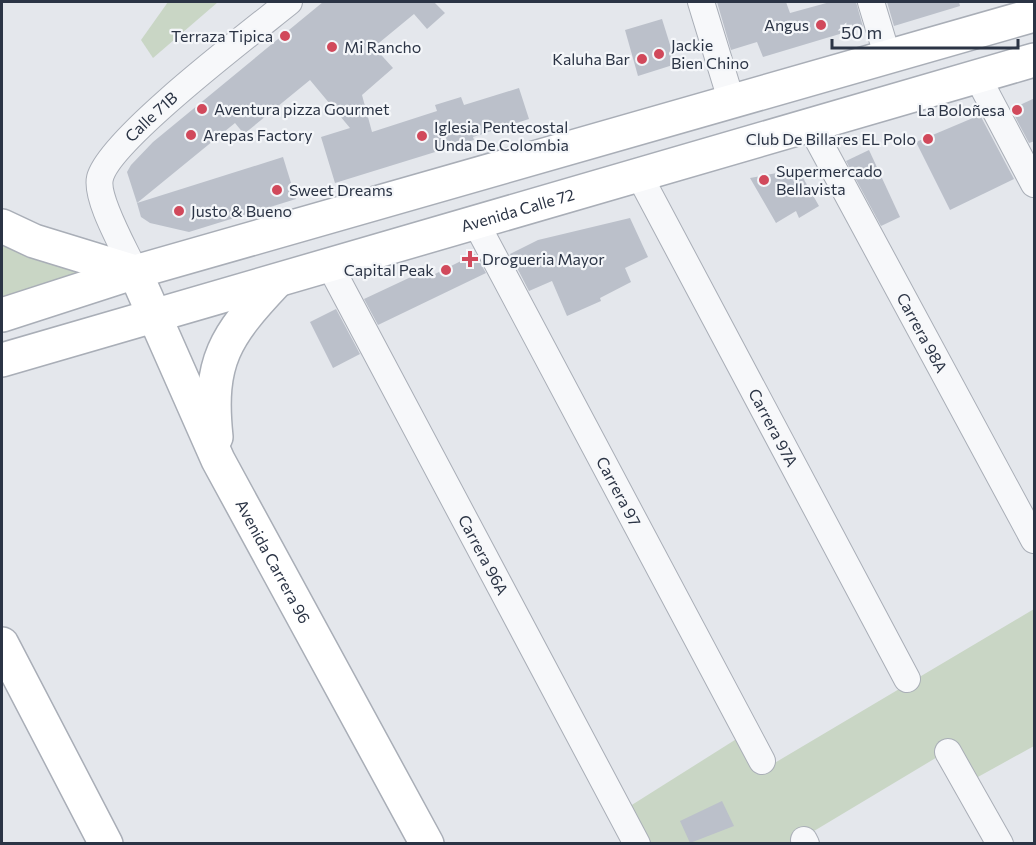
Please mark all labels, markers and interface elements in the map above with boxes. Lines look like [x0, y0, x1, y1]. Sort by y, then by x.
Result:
scale bar [832, 12, 1018, 50]
place label: Angus [764, 15, 809, 34]
marker: Angus [814, 18, 828, 32]
text: 50 m [841, 21, 882, 43]
place label: Terraza Tipica [171, 26, 273, 45]
marker: Terraza Tipica [278, 29, 292, 43]
place label: Jackie Bien Chino [671, 35, 749, 72]
place label: Mi Rancho [344, 37, 421, 56]
marker: Mi Rancho [325, 40, 339, 54]
marker: Jackie Bien Chino [652, 47, 666, 61]
place label: Kaluha Bar [552, 49, 631, 68]
marker: Kaluha Bar [635, 52, 649, 66]
street label: Calle 71B [121, 87, 181, 145]
place label: Aventura pizza Gourmet [214, 99, 390, 118]
place label: La Boloñesa [918, 100, 1005, 119]
marker: Aventura pizza Gourmet [195, 102, 209, 116]
marker: La Boloñesa [1010, 103, 1024, 117]
place label: Iglesia Pentecostal Unda De Colombia [434, 117, 569, 154]
place label: Arepas Factory [203, 125, 313, 144]
marker: Arepas Factory [184, 128, 198, 142]
marker: Iglesia Pentecostal Unda De Colombia [415, 129, 429, 143]
place label: Club De Billares EL Polo [746, 129, 916, 148]
marker: Club De Billares EL Polo [921, 132, 935, 146]
place label: Supermercado Bellavista [776, 161, 882, 198]
marker: Supermercado Bellavista [757, 173, 771, 187]
place label: Sweet Dreams [289, 180, 393, 199]
marker: Sweet Dreams [270, 183, 284, 197]
street label: Avenida Calle 72 [459, 184, 577, 235]
place label: Justo & Bueno [191, 201, 292, 220]
marker: Justo & Bueno [172, 204, 186, 218]
place label: Drogueria Mayor [482, 249, 605, 268]
marker: Drogueria Mayor [463, 252, 477, 266]
place label: Capital Peak [344, 260, 434, 279]
marker: Capital Peak [439, 263, 453, 277]
street label: Carrera 98A [893, 289, 952, 376]
street label: Carrera 97A [745, 385, 802, 470]
street label: Carrera 97 [593, 453, 645, 529]
street label: Avenida Carrera 96 [232, 496, 315, 626]
street label: Carrera 96A [455, 511, 513, 598]

